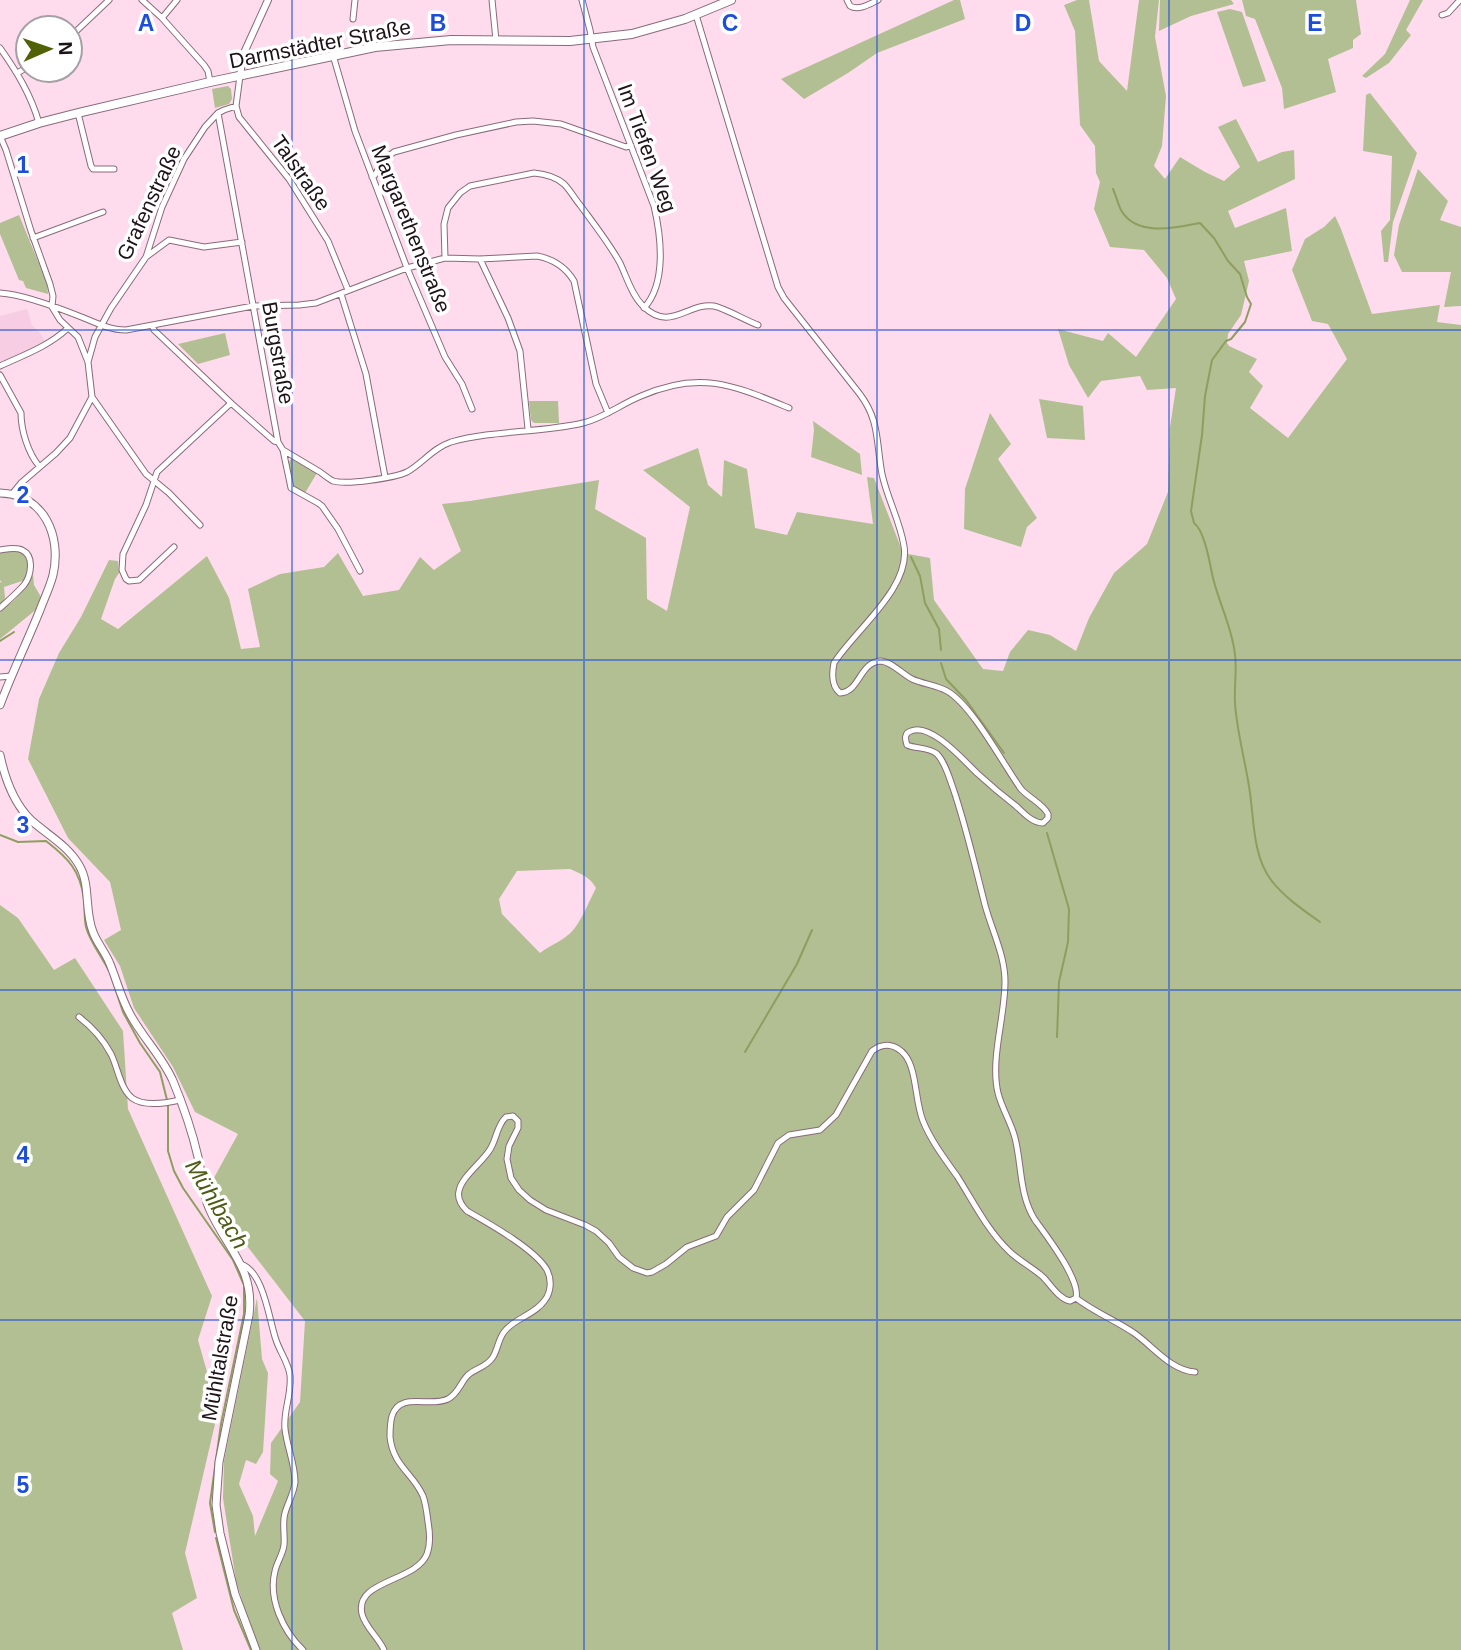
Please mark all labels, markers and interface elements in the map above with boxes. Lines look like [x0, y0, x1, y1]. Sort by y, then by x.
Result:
text: A [138, 10, 154, 36]
text: B [430, 10, 446, 36]
text: C [722, 10, 738, 36]
text: D [1015, 10, 1031, 36]
text: E [1307, 10, 1323, 36]
north arrow [14, 14, 84, 84]
street label: Darmstädter Straße [227, 15, 413, 72]
text: N [55, 41, 76, 56]
street label: Im Tiefen Weg [614, 80, 681, 215]
street label: Talstraße [267, 131, 336, 215]
street label: Grafenstraße [112, 142, 185, 264]
street label: Margarethenstraße [367, 142, 456, 316]
text: 1 [17, 152, 30, 178]
street label: Burgstraße [258, 300, 299, 406]
text: 2 [17, 482, 29, 508]
text: 3 [17, 812, 29, 838]
text: 4 [17, 1142, 30, 1168]
water label: Mühlbach [180, 1155, 254, 1253]
street label: Mühltalstraße [197, 1293, 242, 1423]
text: 5 [17, 1472, 30, 1498]

